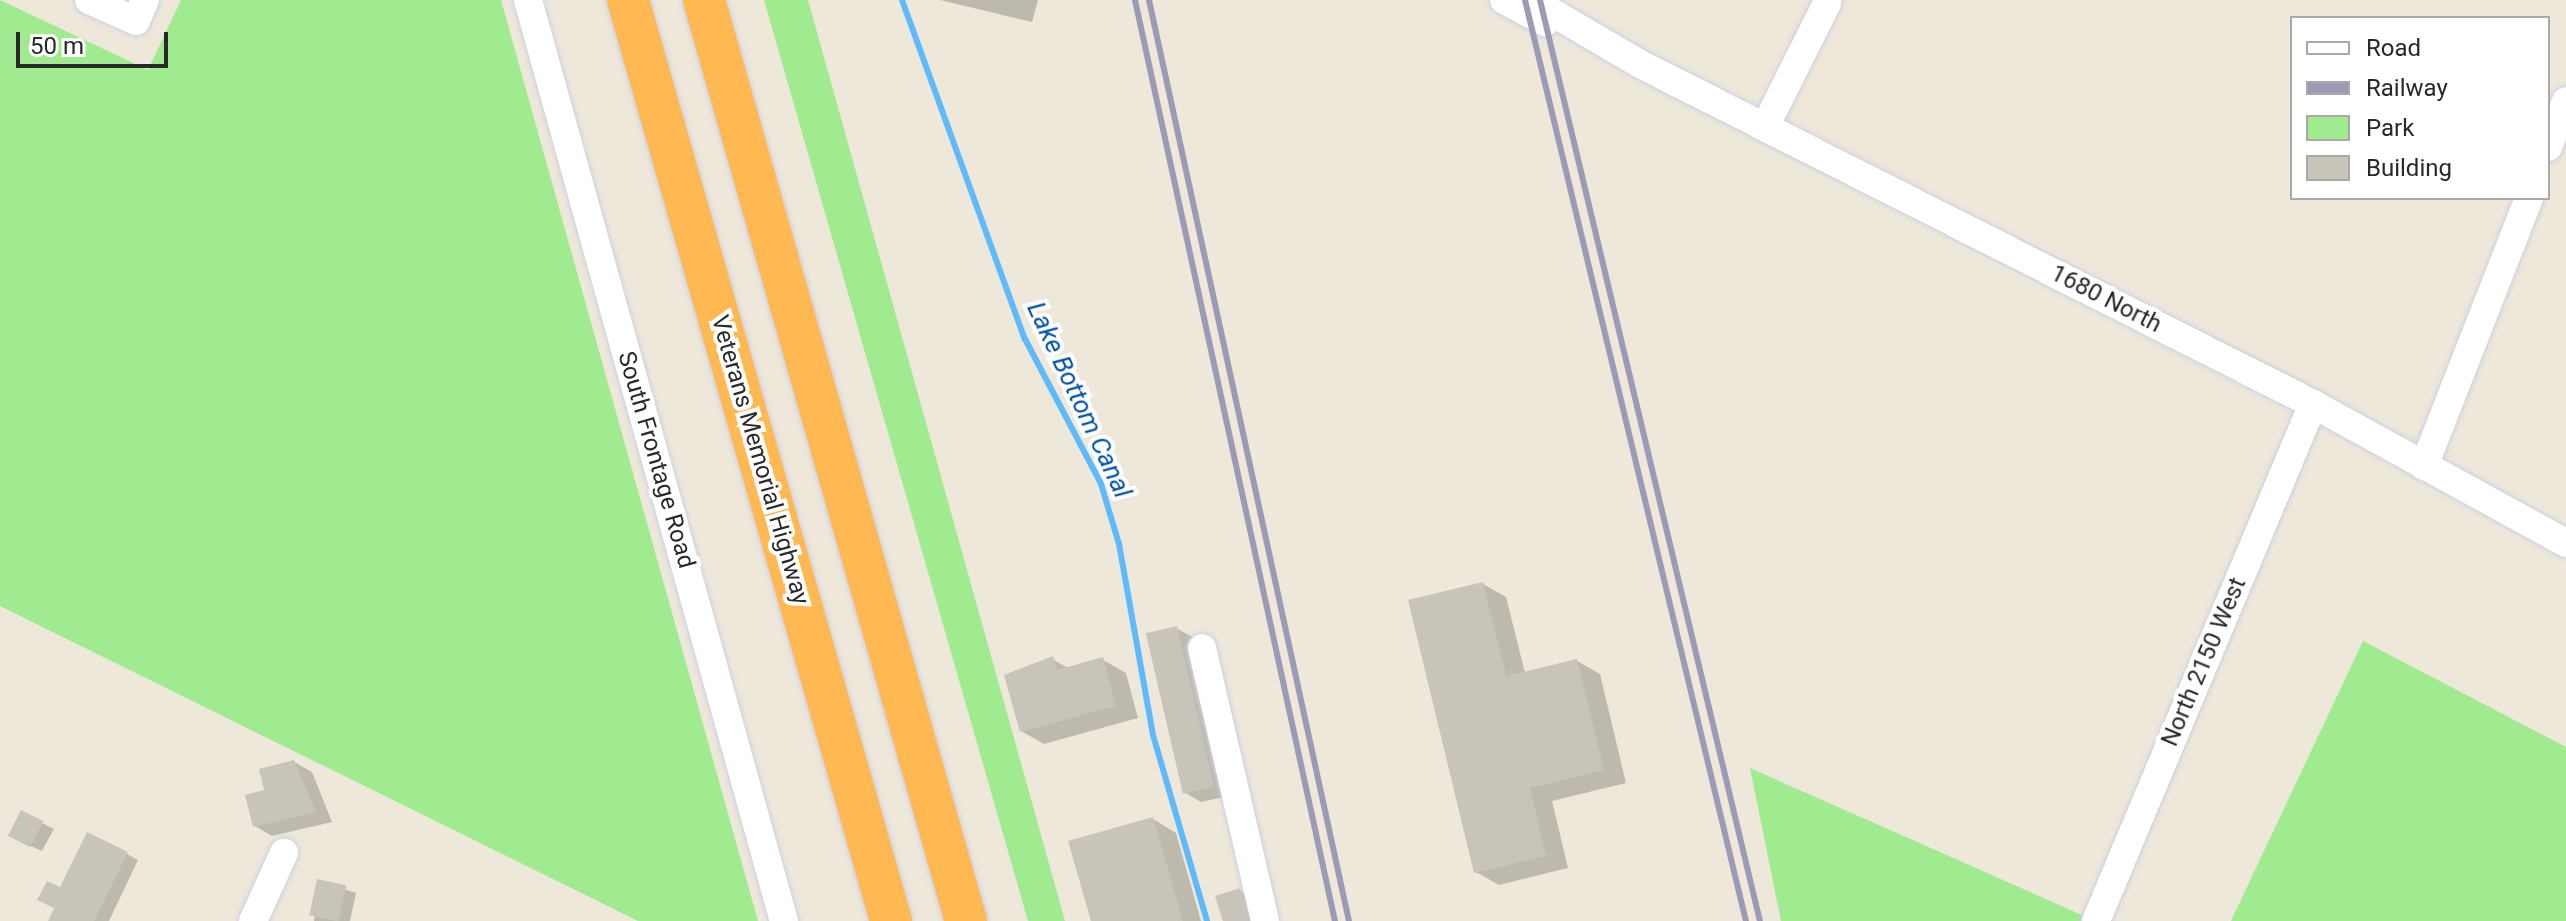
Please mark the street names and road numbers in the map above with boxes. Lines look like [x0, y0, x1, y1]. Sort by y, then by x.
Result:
street label: 1680 North [2046, 259, 2166, 339]
street label: Veterans Memorial Highway [705, 312, 815, 608]
street label: South Frontage Road [611, 348, 701, 572]
street label: North 2150 West [2156, 573, 2252, 751]

